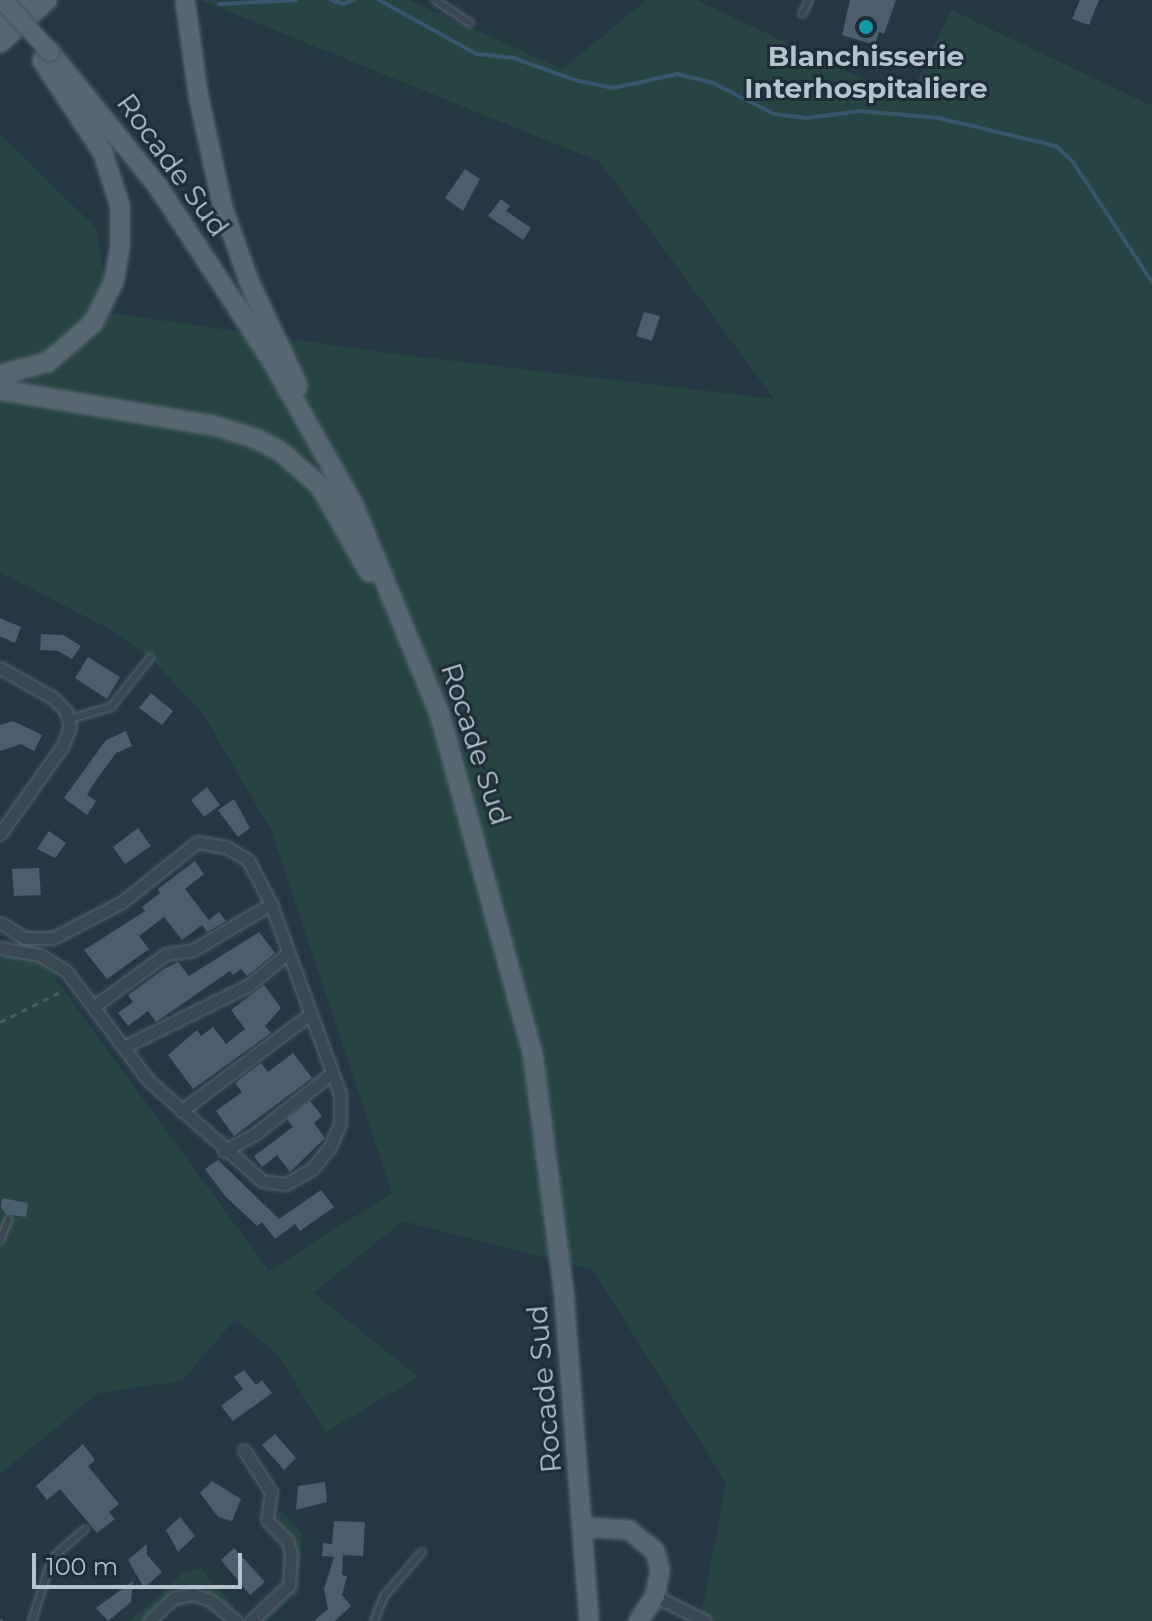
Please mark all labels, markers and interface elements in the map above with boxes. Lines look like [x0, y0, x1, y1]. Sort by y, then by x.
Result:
marker: Blanchisserie Interhospitaliere [857, 18, 875, 36]
place label: Blanchisserie Interhospitaliere [744, 39, 988, 105]
street label: Rocade Sud [110, 87, 236, 243]
street label: Rocade Sud [434, 659, 518, 829]
street label: Rocade Sud [520, 1304, 568, 1474]
scale bar [36, 1537, 246, 1587]
text: 100 m [46, 1552, 118, 1581]

